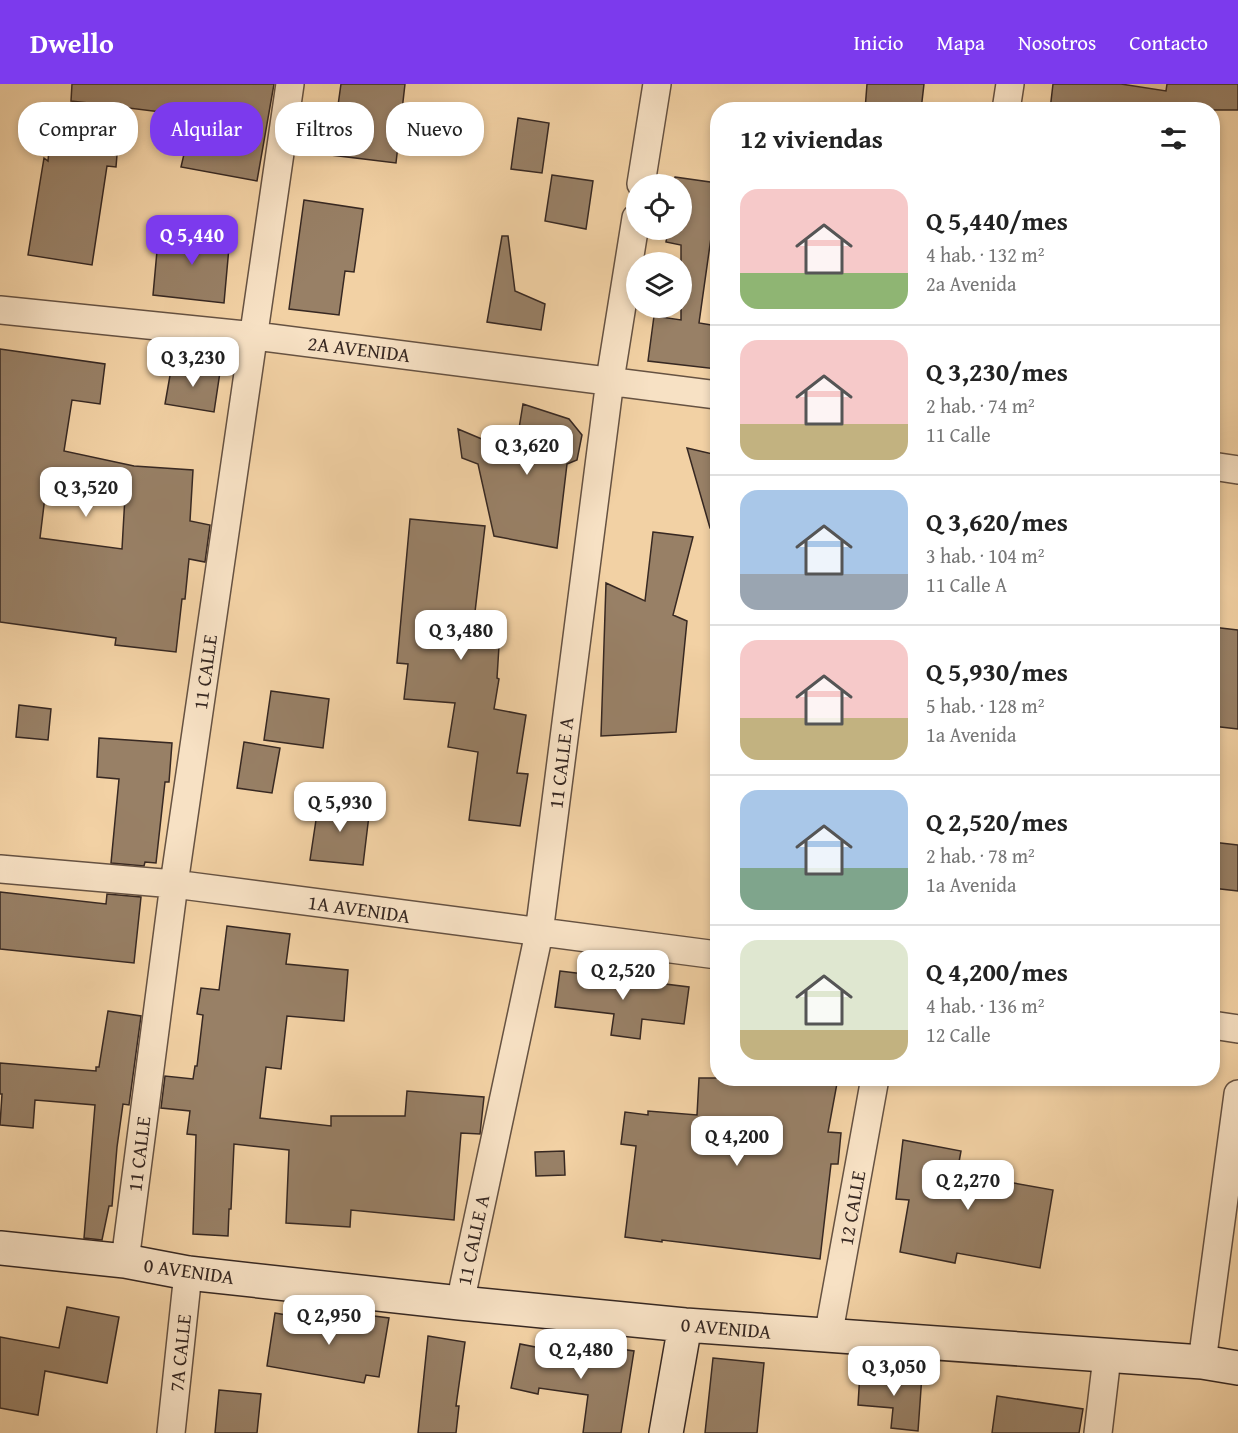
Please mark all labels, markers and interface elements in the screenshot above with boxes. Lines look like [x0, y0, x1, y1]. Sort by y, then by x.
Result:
text: Dwello [30, 22, 114, 63]
text: Inicio [854, 27, 904, 58]
text: Mapa [937, 27, 985, 58]
text: Nosotros [1018, 27, 1096, 58]
text: Contacto [1129, 27, 1208, 58]
chip: Comprar [18, 102, 138, 156]
chip: Alquilar [150, 102, 263, 156]
chip: Filtros [275, 102, 374, 156]
chip: Nuevo [386, 102, 484, 156]
text: 12 viviendas [740, 119, 883, 158]
icon: filters [1157, 122, 1190, 155]
map controls [626, 174, 692, 318]
button: locate [626, 174, 692, 240]
text: Q 5,440/mes [926, 201, 1068, 240]
icon: home [788, 213, 860, 285]
pin: Q 5,440 [137, 215, 247, 266]
text: Q 5,440 [160, 220, 224, 249]
text: 4 hab. · 132 m² [926, 240, 1044, 269]
button: layers [626, 252, 692, 318]
text: 2a Avenida [926, 269, 1016, 298]
street label: 2A AVENIDA [306, 328, 412, 369]
pin: Q 3,230 [138, 337, 248, 388]
text: Q 3,230 [161, 342, 225, 371]
text: Q 3,230/mes [926, 352, 1068, 391]
icon: home [788, 364, 860, 436]
text: 2 hab. · 74 m² [926, 391, 1035, 420]
text: 11 Calle [926, 420, 991, 449]
pin: Q 3,620 [472, 425, 582, 476]
text: Q 3,620 [495, 430, 559, 459]
pin: Q 3,520 [31, 467, 141, 518]
text: Q 3,520 [54, 472, 118, 501]
text: Q 3,620/mes [926, 502, 1068, 541]
icon: home [788, 514, 860, 586]
text: 3 hab. · 104 m² [926, 541, 1044, 570]
text: 11 Calle A [926, 570, 1007, 599]
pin: Q 3,480 [406, 610, 516, 661]
text: Q 3,480 [429, 615, 493, 644]
street label: 11 CALLE [185, 632, 224, 711]
text: Q 5,930/mes [926, 652, 1068, 691]
icon: home [788, 664, 860, 736]
text: 5 hab. · 128 m² [926, 691, 1044, 720]
street label: 11 CALLE A [540, 715, 581, 810]
text: 1a Avenida [926, 720, 1016, 749]
pin: Q 5,930 [285, 782, 395, 833]
text: Q 5,930 [308, 787, 372, 816]
text: Q 2,520/mes [926, 802, 1068, 841]
icon: home [788, 814, 860, 886]
text: 2 hab. · 78 m² [926, 841, 1035, 870]
text: 1a Avenida [926, 870, 1016, 899]
street label: 1A AVENIDA [306, 887, 412, 930]
pin: Q 2,520 [568, 950, 678, 1001]
text: Q 4,200/mes [926, 952, 1068, 991]
text: Q 2,520 [591, 955, 655, 984]
icon: home [788, 964, 860, 1036]
text: 4 hab. · 136 m² [926, 991, 1044, 1020]
text: 12 Calle [926, 1020, 991, 1049]
street label: 11 CALLE [119, 1115, 158, 1193]
pin: Q 4,200 [682, 1116, 792, 1167]
text: Q 4,200 [705, 1121, 769, 1150]
pin: Q 2,270 [913, 1160, 1023, 1211]
text: Q 2,270 [936, 1165, 1000, 1194]
street label: 12 CALLE [831, 1168, 872, 1248]
street label: 11 CALLE A [449, 1192, 496, 1288]
street label: 0 AVENIDA [142, 1250, 236, 1291]
pin: Q 2,950 [274, 1295, 384, 1346]
text: Q 2,950 [297, 1300, 361, 1329]
street label: 0 AVENIDA [680, 1309, 773, 1346]
street label: 7A CALLE [161, 1313, 198, 1393]
pin: Q 2,480 [526, 1329, 636, 1380]
text: Q 2,480 [549, 1334, 613, 1363]
pin: Q 3,050 [839, 1346, 949, 1397]
text: Q 3,050 [862, 1351, 926, 1380]

